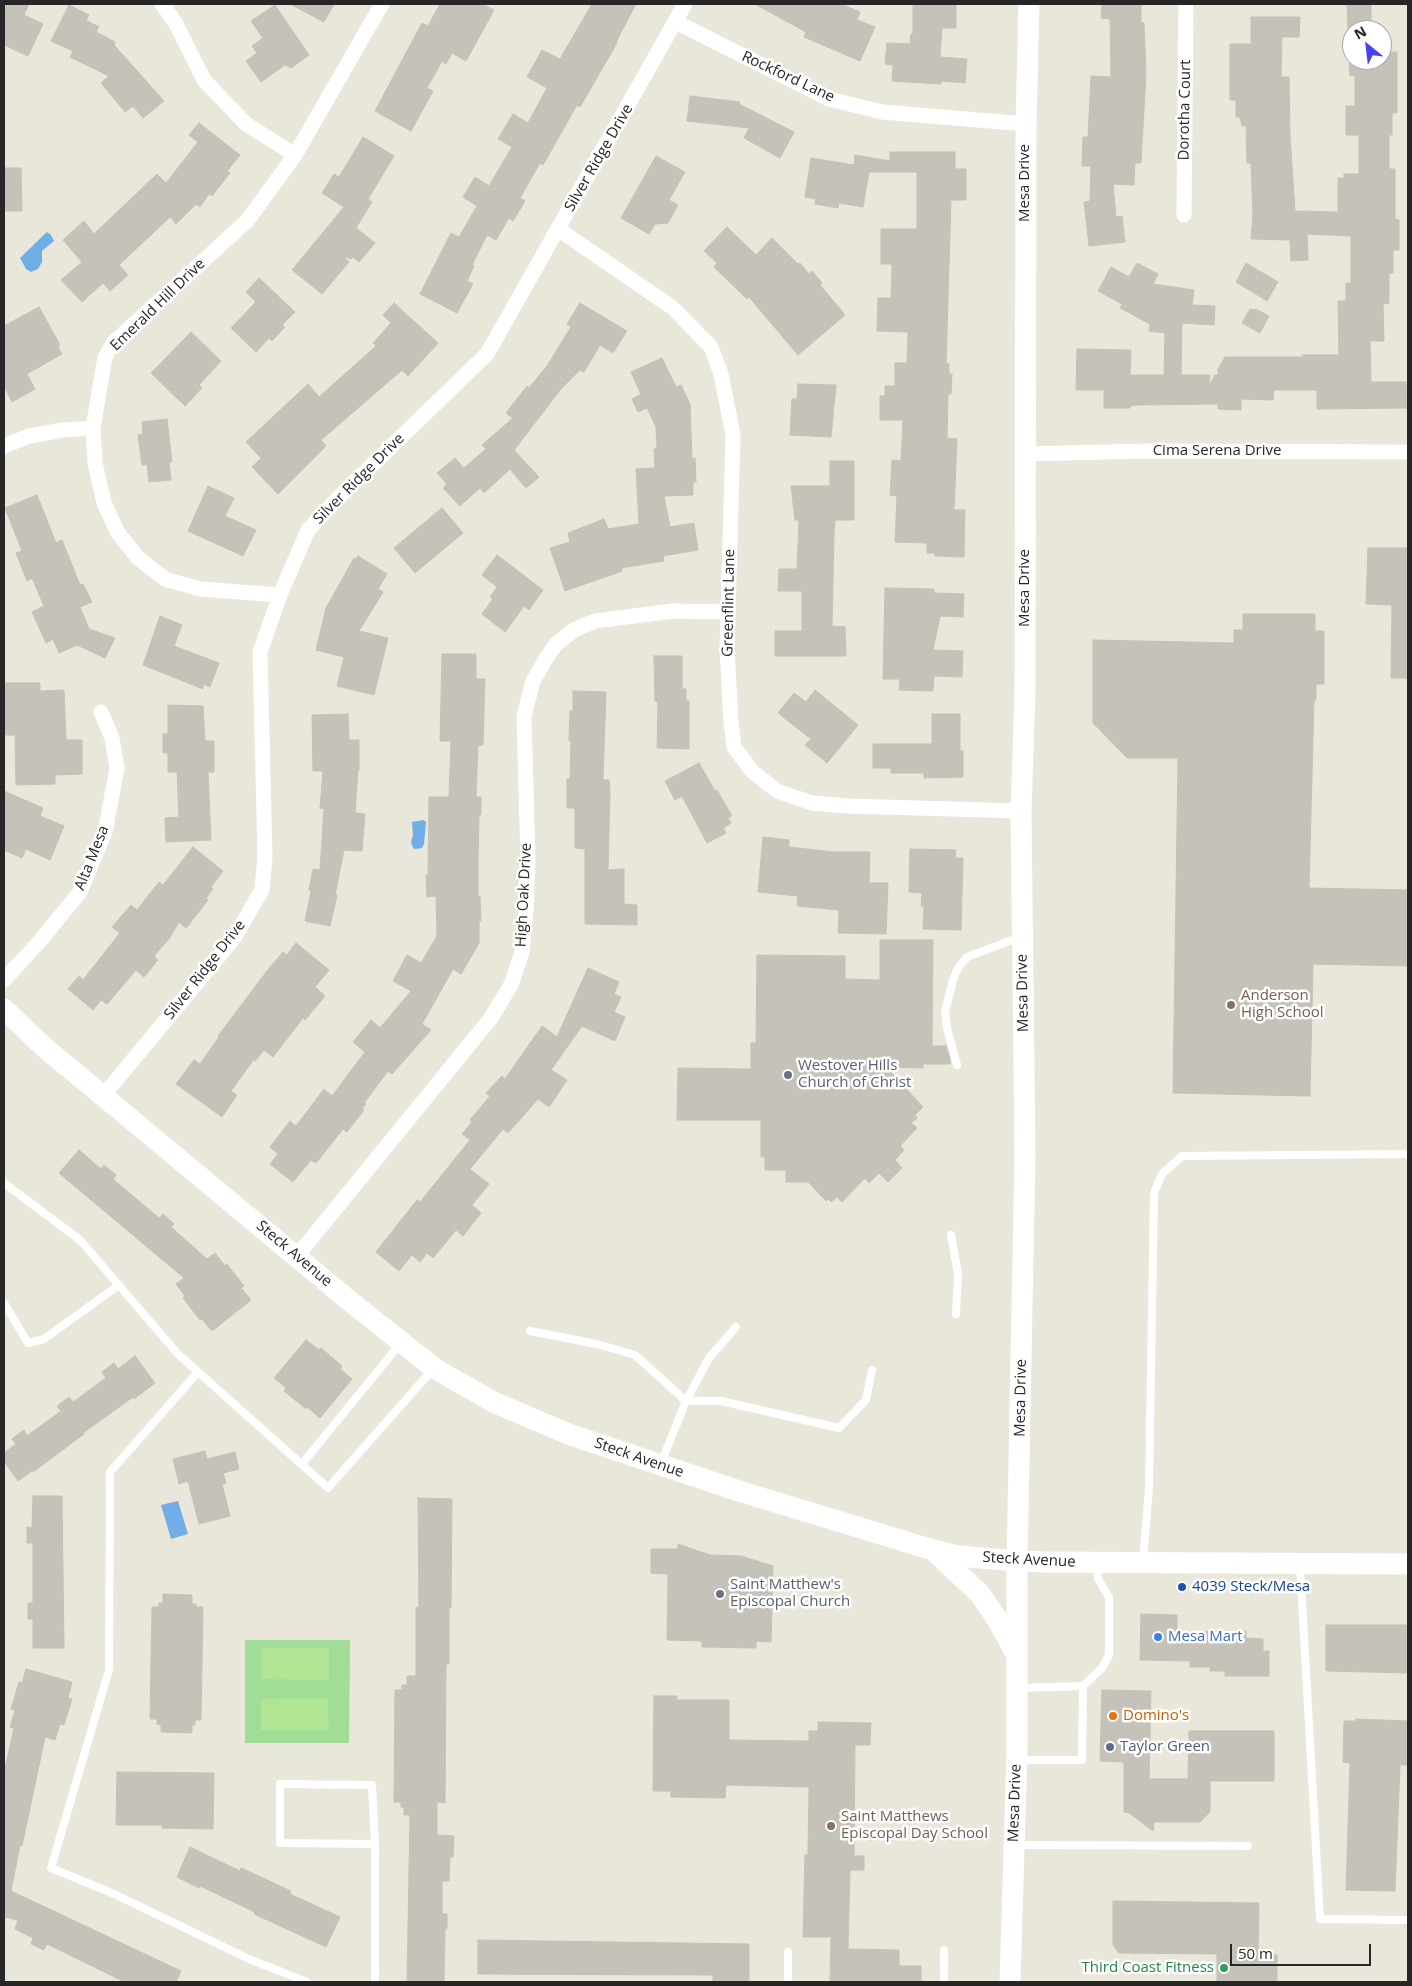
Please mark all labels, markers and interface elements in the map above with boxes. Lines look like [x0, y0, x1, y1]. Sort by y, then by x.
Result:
north arrow [1342, 20, 1392, 70]
text: N [1350, 21, 1370, 43]
street label: Rockford Lane [739, 48, 837, 106]
street label: Dorotha Court [1175, 59, 1195, 161]
street label: Silver Ridge Drive [561, 101, 637, 215]
street label: Mesa Drive [1016, 144, 1034, 222]
street label: Emerald Hill Drive [107, 255, 209, 355]
street label: Silver Ridge Drive [310, 430, 408, 528]
street label: Cima Serena Drive [1153, 442, 1281, 460]
street label: Greenflint Lane [719, 549, 739, 657]
street label: Mesa Drive [1016, 549, 1034, 627]
street label: Alta Mesa [71, 823, 113, 893]
street label: High Oak Drive [512, 842, 536, 948]
street label: Silver Ridge Drive [161, 917, 249, 1023]
street label: Mesa Drive [1013, 954, 1033, 1032]
place label: Anderson High School [1241, 987, 1324, 1022]
marker: Anderson High School [1225, 999, 1237, 1011]
place label: Westover Hills Church of Christ [798, 1057, 911, 1092]
marker: Westover Hills Church of Christ [782, 1069, 794, 1081]
street label: Steck Avenue [253, 1217, 335, 1291]
street label: Mesa Drive [1011, 1359, 1031, 1437]
street label: Steck Avenue [592, 1434, 686, 1482]
street label: Steck Avenue [982, 1549, 1076, 1571]
place label: Saint Matthew's Episcopal Church [730, 1576, 850, 1611]
place label: 4039 Steck/Mesa [1192, 1578, 1310, 1596]
marker: 4039 Steck/Mesa [1176, 1581, 1188, 1593]
marker: Saint Matthew's Episcopal Church [714, 1588, 726, 1600]
place label: Mesa Mart [1168, 1628, 1243, 1646]
marker: Mesa Mart [1152, 1631, 1164, 1643]
place label: Domino's [1123, 1707, 1189, 1725]
marker: Domino's [1107, 1710, 1119, 1722]
place label: Taylor Green [1120, 1738, 1210, 1756]
marker: Taylor Green [1104, 1741, 1116, 1753]
street label: Mesa Drive [1005, 1764, 1025, 1842]
place label: Saint Matthews Episcopal Day School [841, 1808, 988, 1843]
marker: Saint Matthews Episcopal Day School [825, 1820, 837, 1832]
scale bar [1232, 1934, 1373, 1966]
text: 50 m [1238, 1943, 1273, 1963]
place label: Third Coast Fitness [1082, 1959, 1214, 1977]
marker: Third Coast Fitness [1218, 1962, 1230, 1974]

